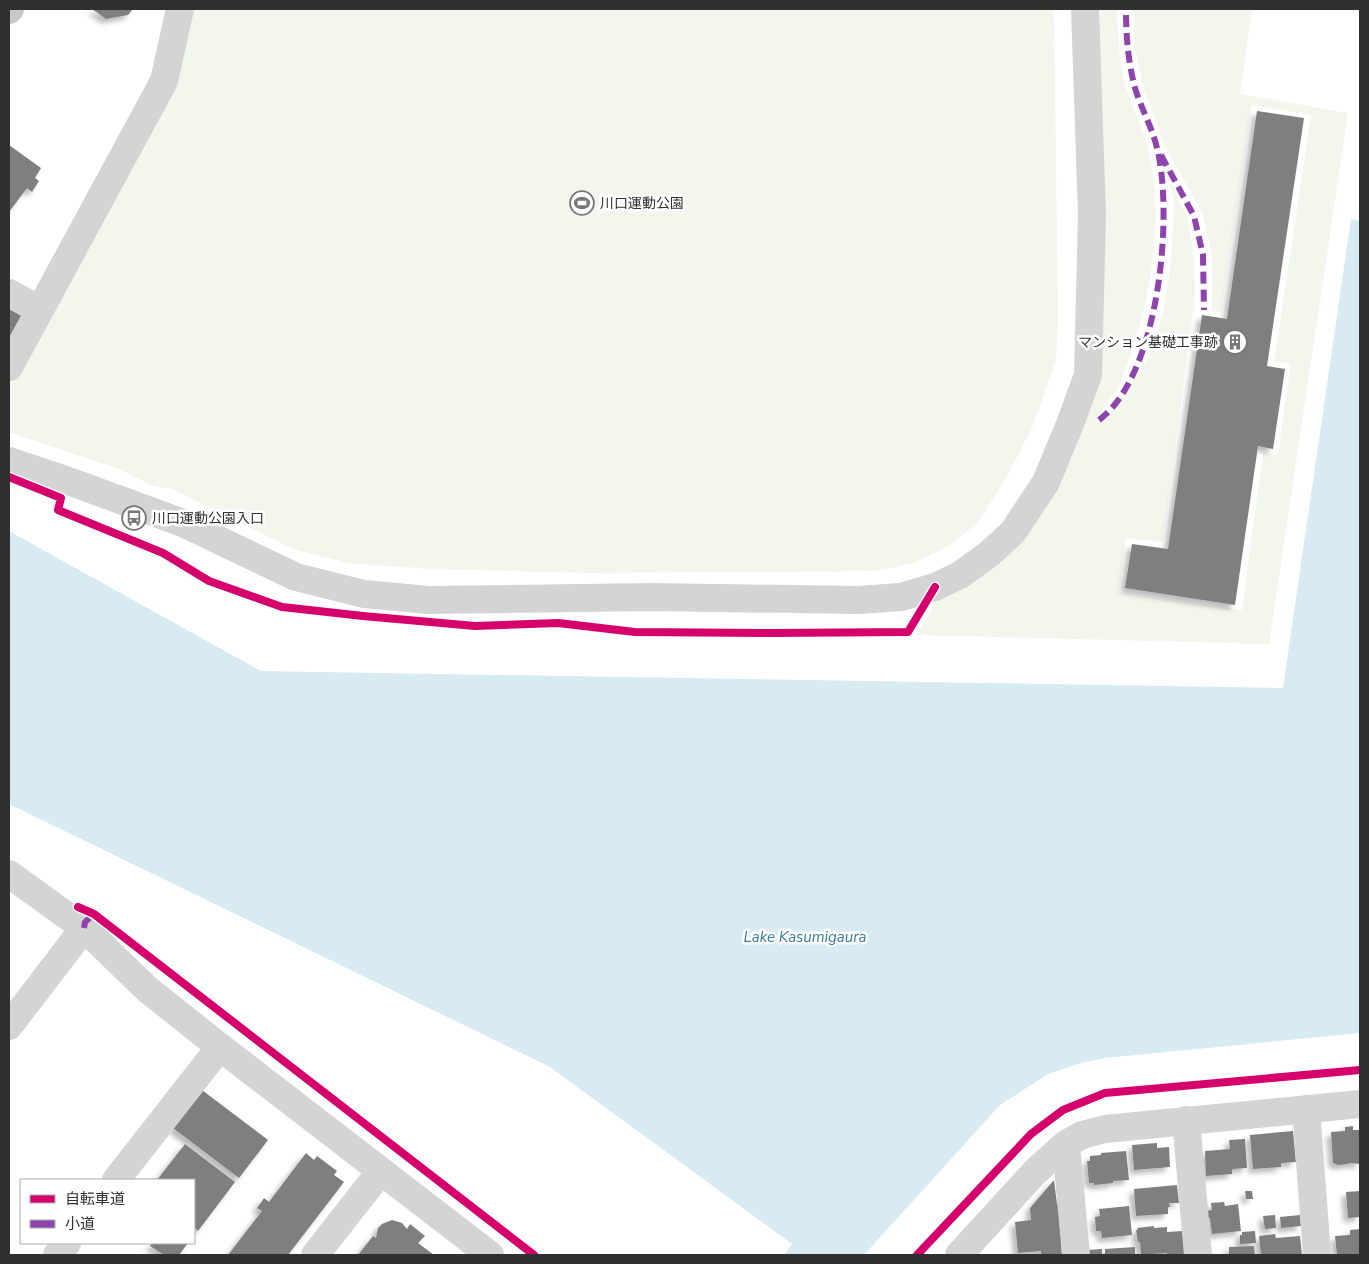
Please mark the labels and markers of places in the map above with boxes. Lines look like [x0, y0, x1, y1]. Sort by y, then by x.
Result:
sports icon: 川口運動公園 [569, 190, 595, 216]
place label: 川口運動公園 [600, 194, 684, 213]
building icon: マンション基礎工事跡 [1222, 329, 1248, 355]
place label: マンション基礎工事跡 [1078, 333, 1218, 352]
bus stop icon: 川口運動公園入口 [121, 505, 147, 531]
place label: 川口運動公園入口 [152, 509, 264, 528]

